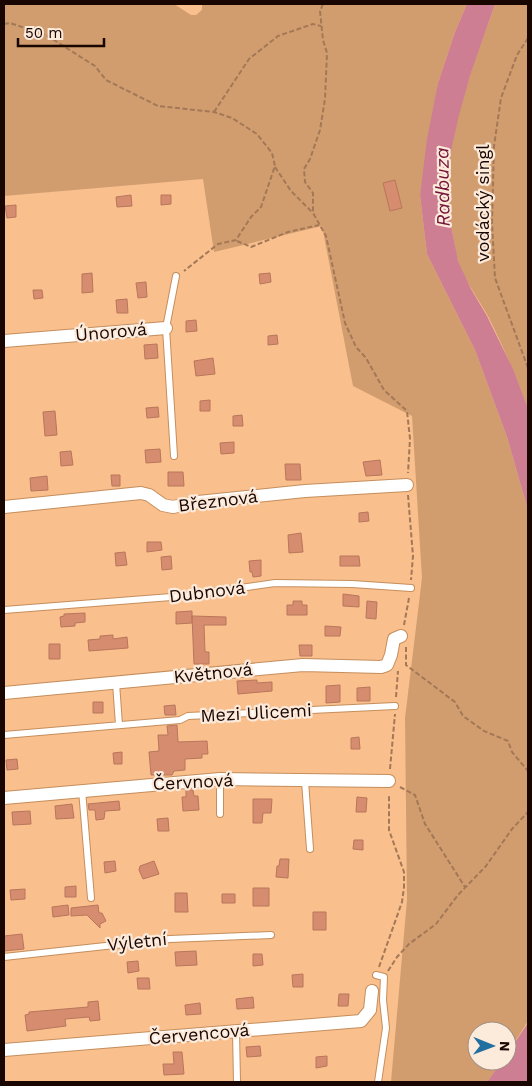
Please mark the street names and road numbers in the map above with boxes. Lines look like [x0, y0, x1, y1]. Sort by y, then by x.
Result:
street label: vodácký singl [472, 144, 493, 262]
street label: Únorová [74, 318, 148, 345]
street label: Březnová [177, 485, 259, 516]
street label: Dubnová [168, 576, 246, 607]
street label: Květnová [172, 658, 253, 687]
street label: Mezi Ulicemi [200, 699, 312, 726]
street label: Červnová [152, 769, 234, 794]
street label: Výletní [106, 928, 168, 955]
street label: Červencová [148, 1019, 250, 1048]

